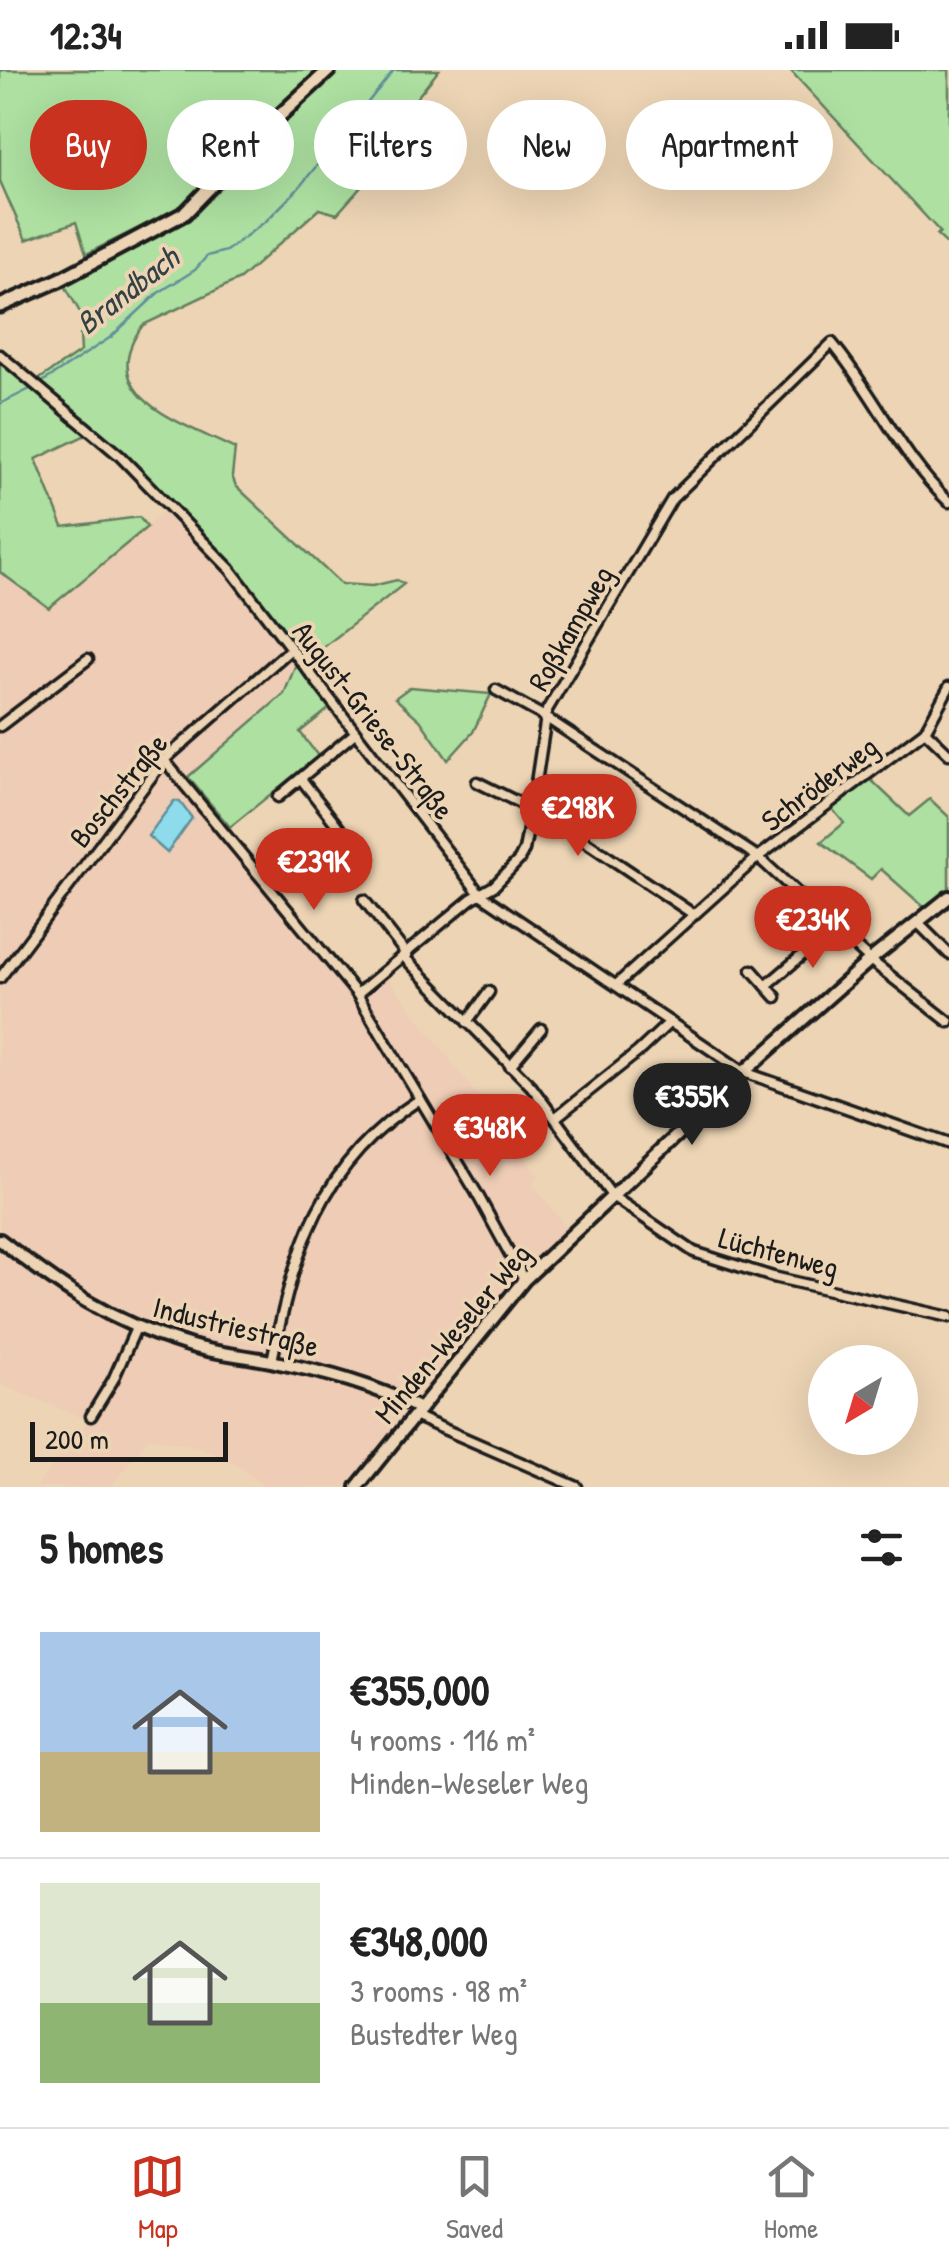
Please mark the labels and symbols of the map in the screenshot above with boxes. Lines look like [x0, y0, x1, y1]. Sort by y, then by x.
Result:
water label: Brandbach [67, 235, 189, 344]
street label: Roßkampweg [518, 558, 622, 698]
street label: August-Griese-Straße [284, 613, 464, 827]
street label: Boschstraße [60, 724, 176, 855]
street label: Schröderweg [753, 726, 885, 840]
pin: €298K [508, 774, 648, 859]
pin: €239K [244, 828, 384, 913]
pin: €234K [743, 886, 883, 971]
pin: €355K [622, 1063, 762, 1148]
pin: €348K [420, 1094, 560, 1179]
street label: Lüchtenweg [715, 1217, 843, 1287]
street label: Minden-Weseler Weg [365, 1235, 539, 1431]
street label: Industriestraße [149, 1286, 323, 1366]
north arrow [808, 1345, 918, 1455]
scale bar [30, 1417, 228, 1462]

